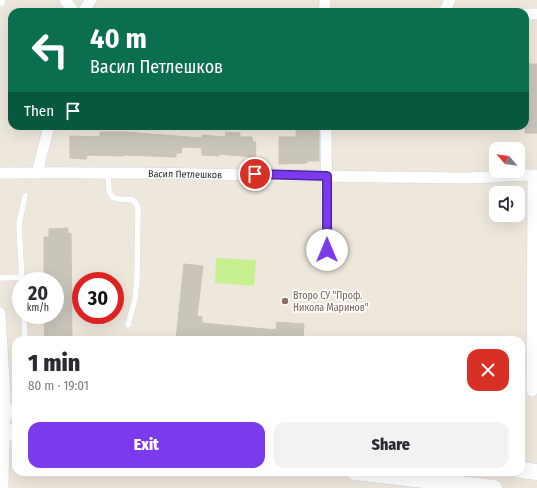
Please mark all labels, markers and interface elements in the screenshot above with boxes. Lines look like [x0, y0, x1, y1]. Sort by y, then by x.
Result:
text: 40 m [90, 22, 147, 55]
icon: left [24, 24, 76, 76]
text: Васил Петлешков [90, 56, 223, 78]
icon: arrive [62, 100, 84, 122]
text: Then [24, 102, 54, 120]
north arrow [489, 142, 525, 178]
map controls [489, 142, 525, 222]
pin [238, 157, 272, 191]
icon: arrive [244, 163, 266, 185]
street label: Васил Петлешков [148, 168, 222, 181]
button: sound [489, 186, 525, 222]
position arrow [306, 229, 348, 271]
speed limit sign: 30 [72, 272, 124, 324]
text: 20 [28, 281, 48, 305]
place label: Второ СУ "Проф. Никола Маринов" [293, 290, 369, 314]
marker: Второ СУ "Проф. Никола Маринов" [280, 296, 290, 306]
text: km/h [27, 302, 49, 314]
text: 1 min [28, 349, 80, 377]
button: close [467, 349, 509, 391]
text: 80 m · 19:01 [28, 378, 89, 393]
button: Exit [28, 422, 265, 468]
button: Share [273, 422, 509, 468]

